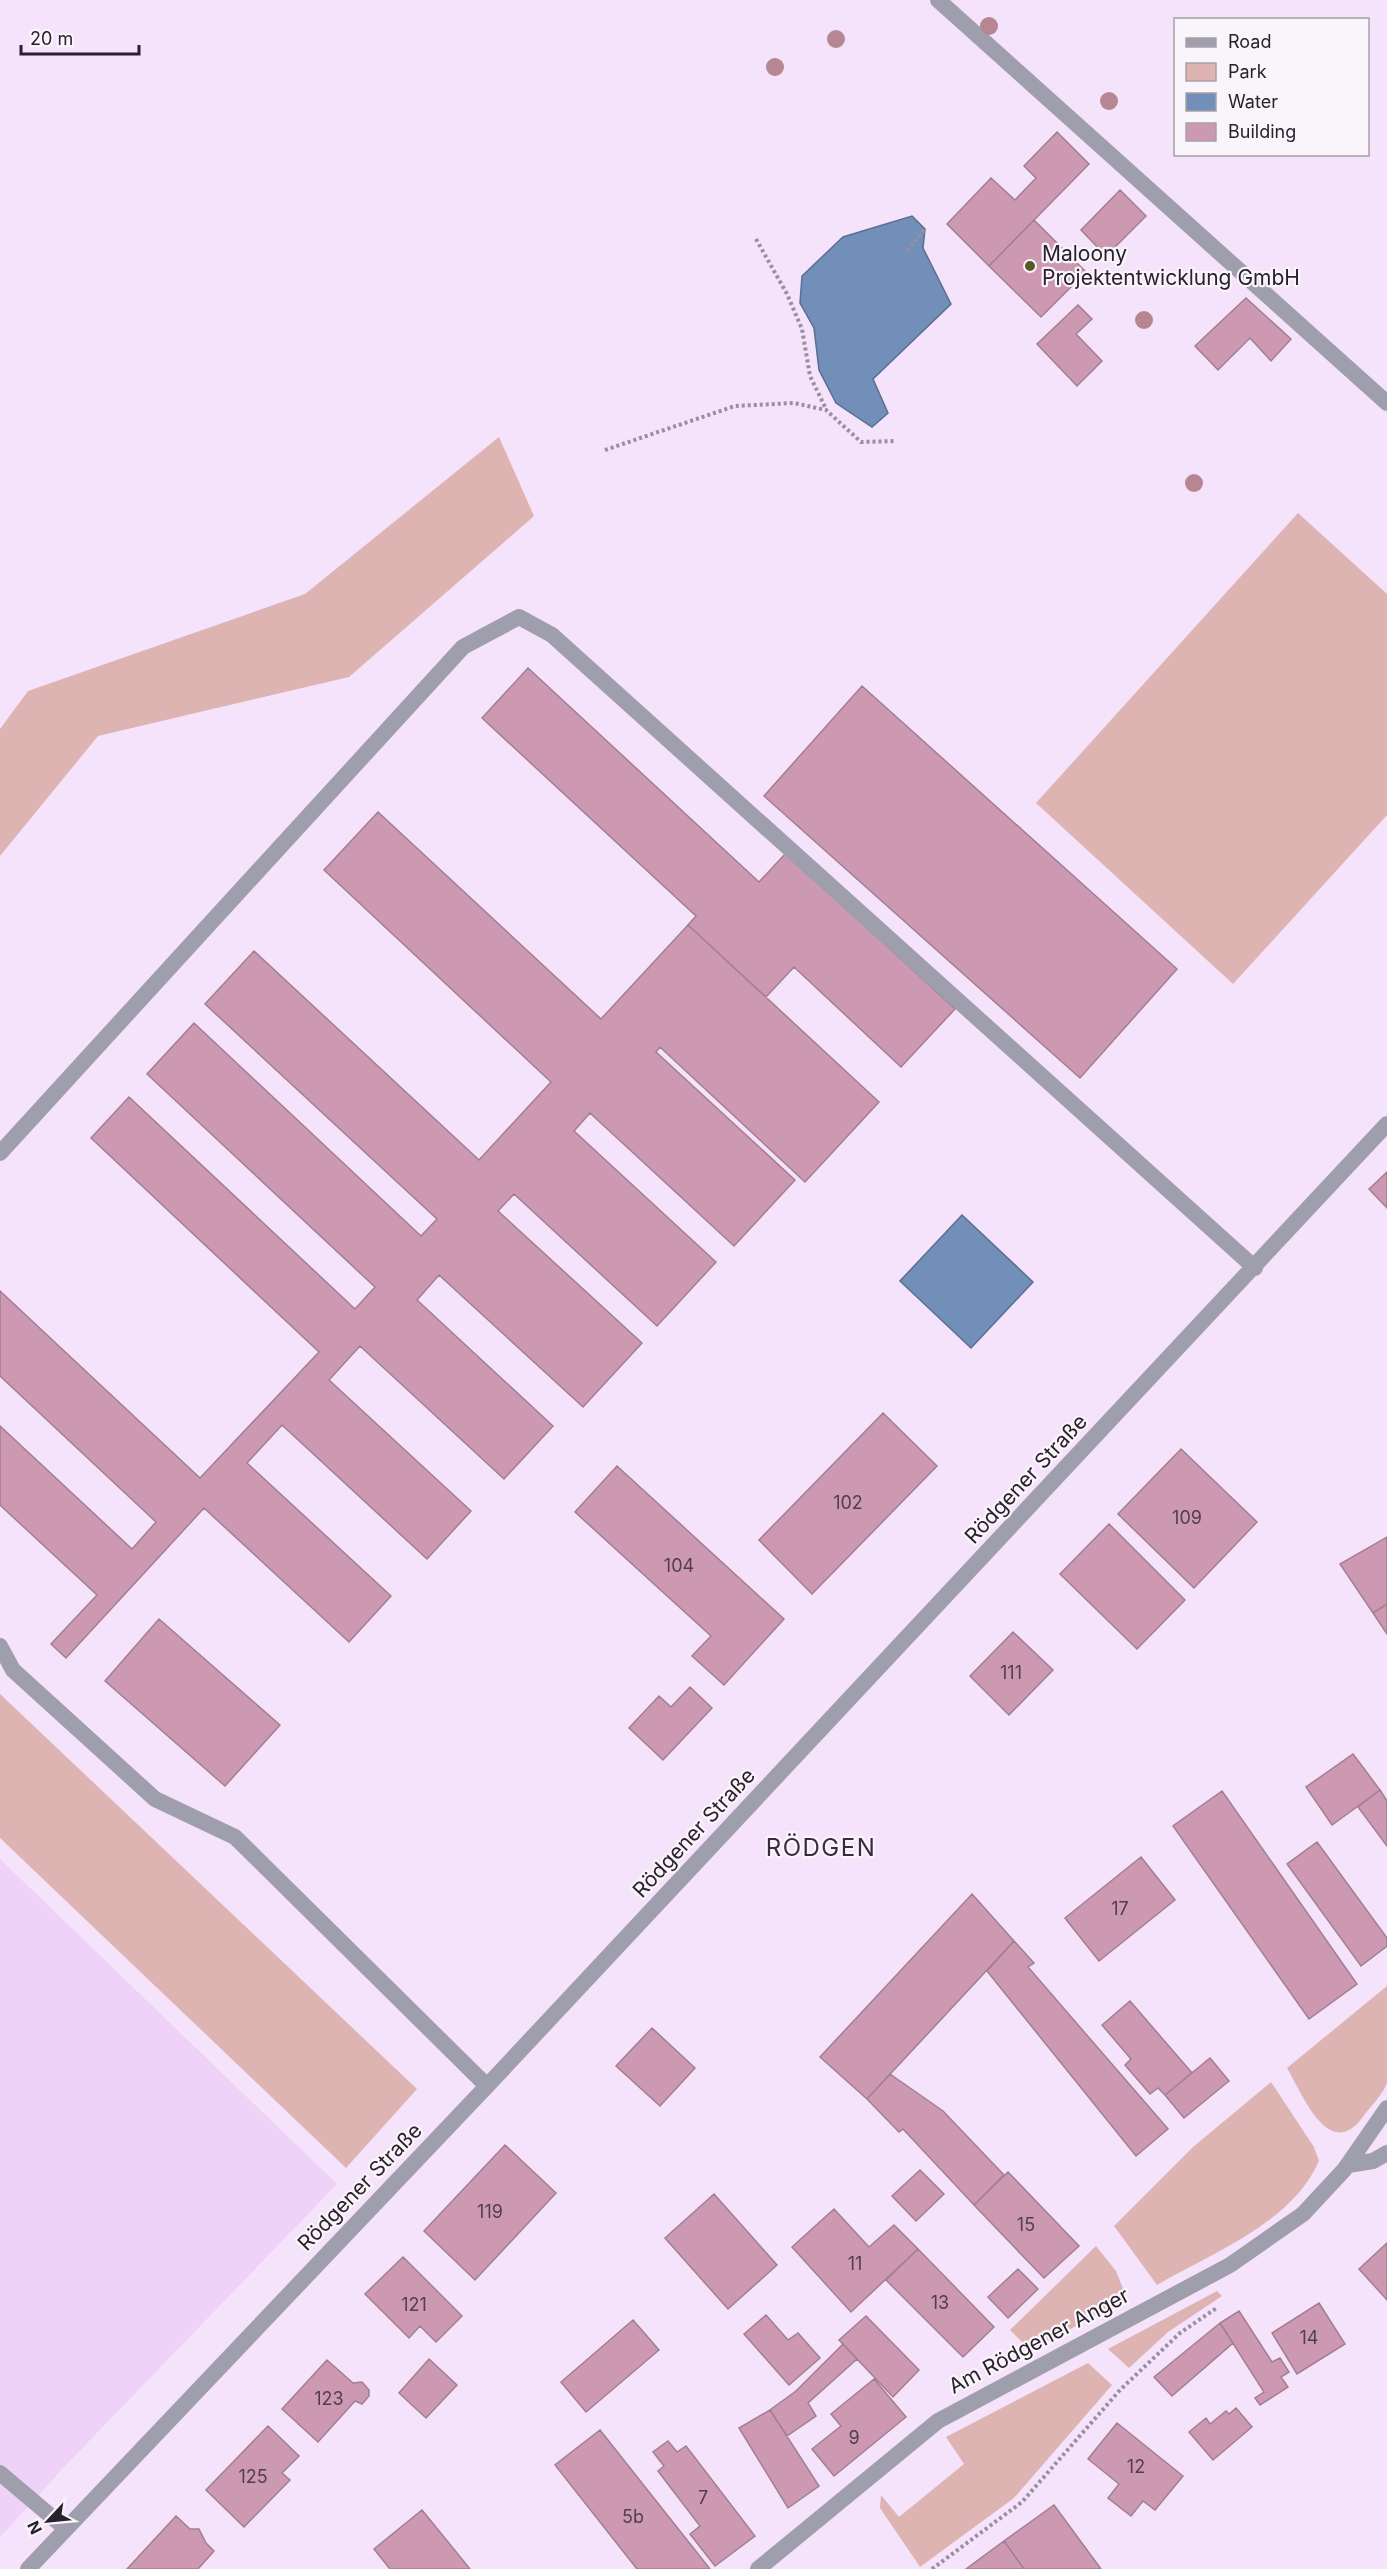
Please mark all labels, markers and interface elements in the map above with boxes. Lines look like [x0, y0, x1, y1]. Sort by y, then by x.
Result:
scale bar [21, 18, 140, 56]
legend [1174, 18, 1369, 156]
text: 20 m [30, 28, 73, 49]
text: Road [1228, 31, 1271, 52]
text: Park [1228, 61, 1267, 82]
text: Water [1228, 91, 1278, 112]
text: Building [1228, 121, 1296, 142]
place label: Maloony Projektentwicklung GmbH [1042, 241, 1300, 290]
marker: Maloony Projektentwicklung GmbH [1023, 259, 1037, 273]
street label: Rödgener Straße [959, 1409, 1092, 1548]
house number: 102 [833, 1492, 863, 1513]
house number: 109 [1172, 1507, 1202, 1528]
house number: 104 [664, 1555, 694, 1576]
house number: 111 [1000, 1662, 1022, 1683]
street label: Rödgener Straße [627, 1763, 760, 1902]
district label: RÖDGEN [766, 1833, 876, 1862]
house number: 17 [1111, 1898, 1129, 1919]
street label: Rödgener Straße [292, 2118, 427, 2256]
house number: 119 [477, 2201, 503, 2222]
house number: 15 [1017, 2214, 1035, 2235]
house number: 11 [848, 2253, 862, 2274]
street label: Am Rödgener Anger [944, 2282, 1133, 2399]
house number: 13 [931, 2292, 949, 2313]
house number: 121 [401, 2294, 427, 2315]
house number: 14 [1300, 2327, 1318, 2348]
house number: 123 [314, 2388, 344, 2409]
house number: 9 [848, 2427, 860, 2448]
house number: 12 [1127, 2456, 1145, 2477]
house number: 125 [238, 2466, 268, 2487]
house number: 7 [698, 2487, 708, 2508]
north arrow [18, 2491, 78, 2551]
house number: 5b [622, 2506, 644, 2527]
text: N [23, 2518, 46, 2537]

